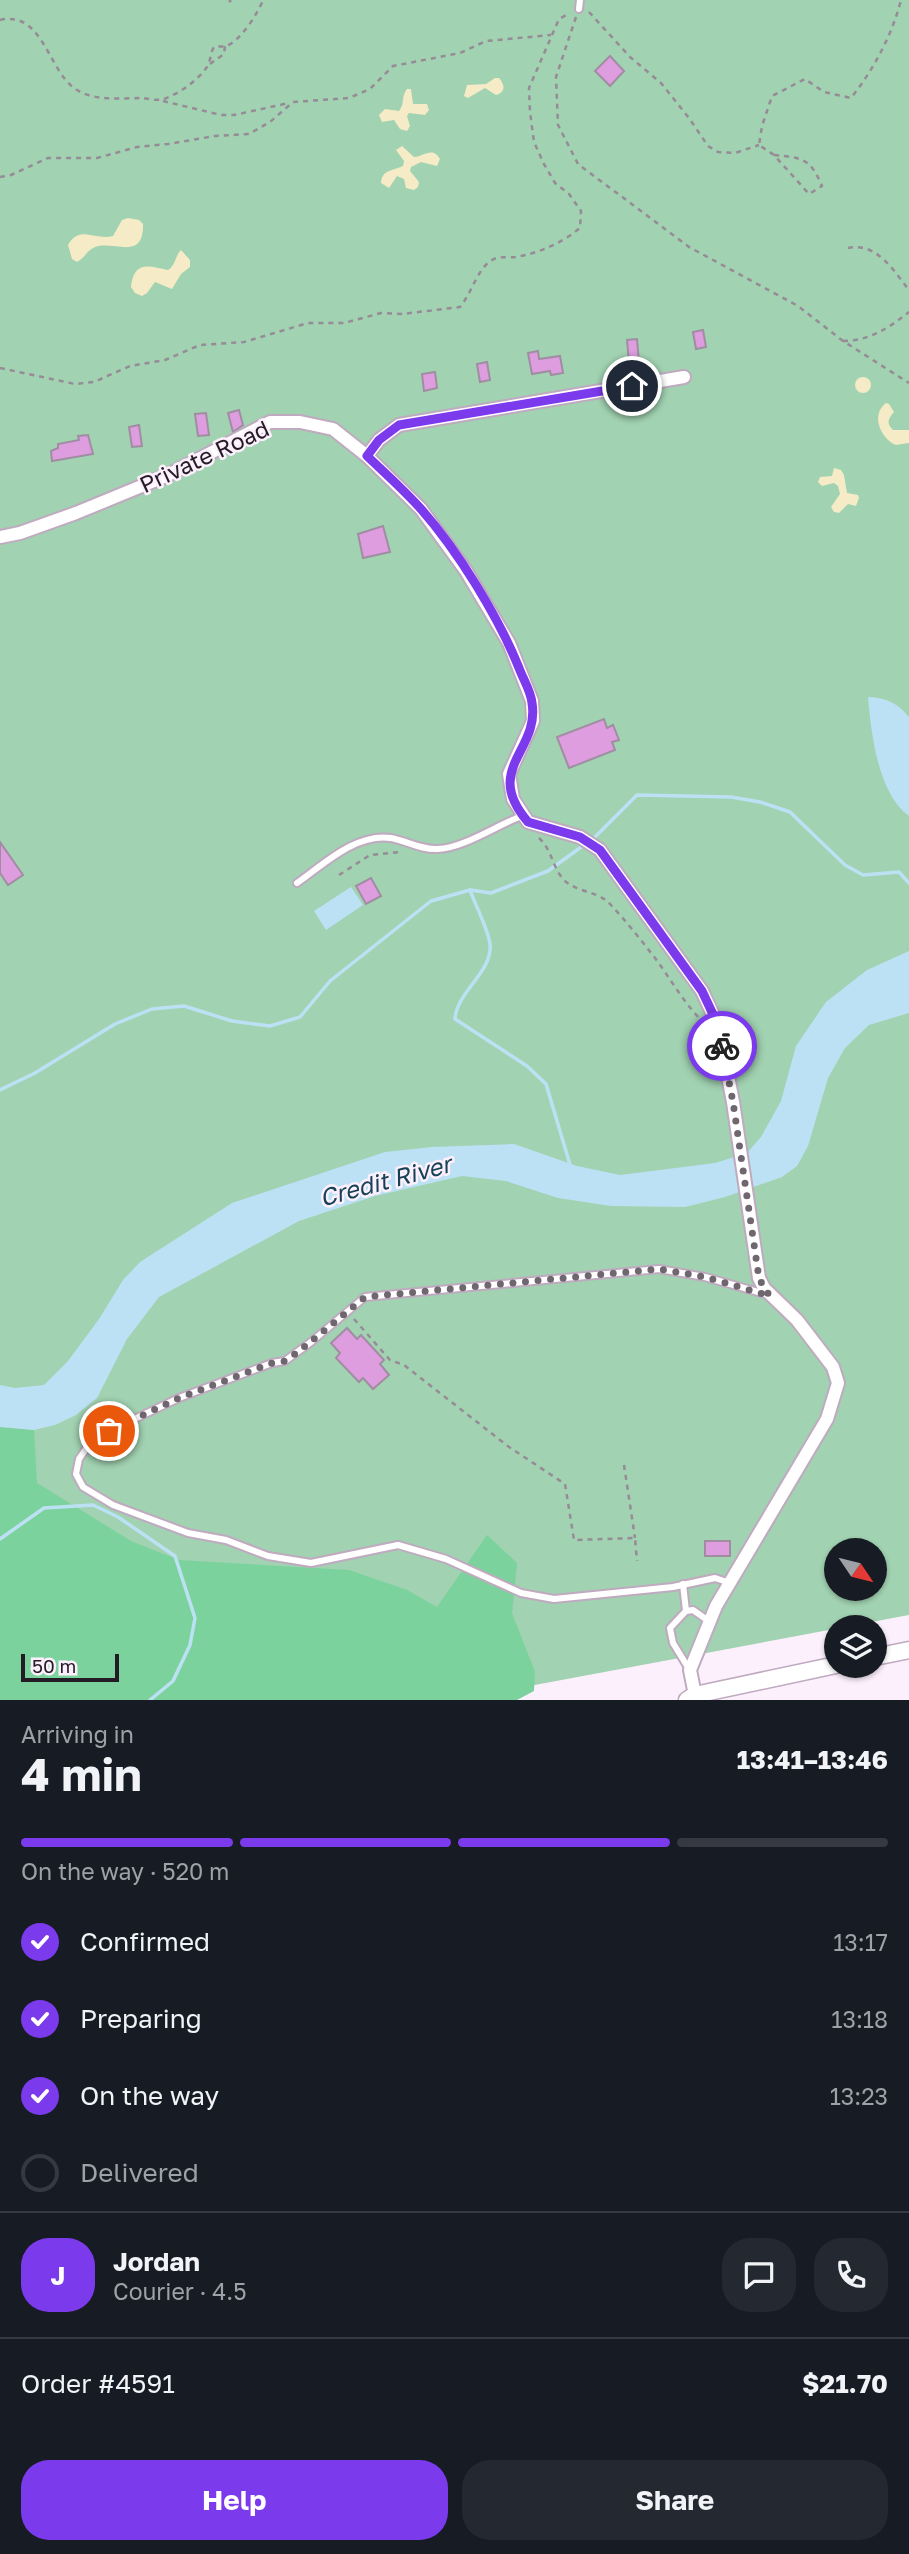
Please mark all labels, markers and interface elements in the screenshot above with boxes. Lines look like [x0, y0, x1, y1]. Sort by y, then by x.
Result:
pin [602, 356, 662, 416]
icon: home [613, 367, 651, 405]
street label: Private Road [135, 414, 273, 498]
courier [687, 1011, 757, 1081]
icon: bike [703, 1027, 741, 1065]
water label: Credit River [316, 1148, 458, 1211]
pin [79, 1401, 139, 1461]
icon: bag [90, 1412, 128, 1450]
north arrow [824, 1538, 887, 1601]
map controls [824, 1538, 887, 1678]
button: layers [824, 1615, 887, 1678]
scale bar [21, 1651, 119, 1683]
text: 50 m [32, 1654, 76, 1677]
text: Arriving in [21, 1720, 134, 1748]
text: 13:41–13:46 [737, 1744, 888, 1775]
text: 4 min [21, 1746, 142, 1801]
text: On the way · 520 m [21, 1857, 229, 1885]
icon: check [21, 1923, 59, 1961]
text: Confirmed [80, 1926, 210, 1957]
text: 13:17 [833, 1928, 888, 1956]
icon: check [21, 2000, 59, 2038]
text: Preparing [80, 2003, 202, 2034]
text: 13:18 [831, 2005, 888, 2033]
icon: check [21, 2077, 59, 2115]
text: On the way [80, 2080, 219, 2111]
text: 13:23 [830, 2082, 888, 2110]
text: Delivered [80, 2157, 199, 2188]
button: chat [722, 2238, 796, 2312]
button: phone [814, 2238, 888, 2312]
text: Jordan [113, 2246, 200, 2277]
text: J [51, 2260, 65, 2291]
text: Courier · 4.5 [113, 2277, 246, 2305]
text: Order #4591 [21, 2368, 175, 2399]
text: $21.70 [802, 2368, 888, 2399]
button: Help [21, 2460, 448, 2540]
button: Share [462, 2460, 888, 2540]

